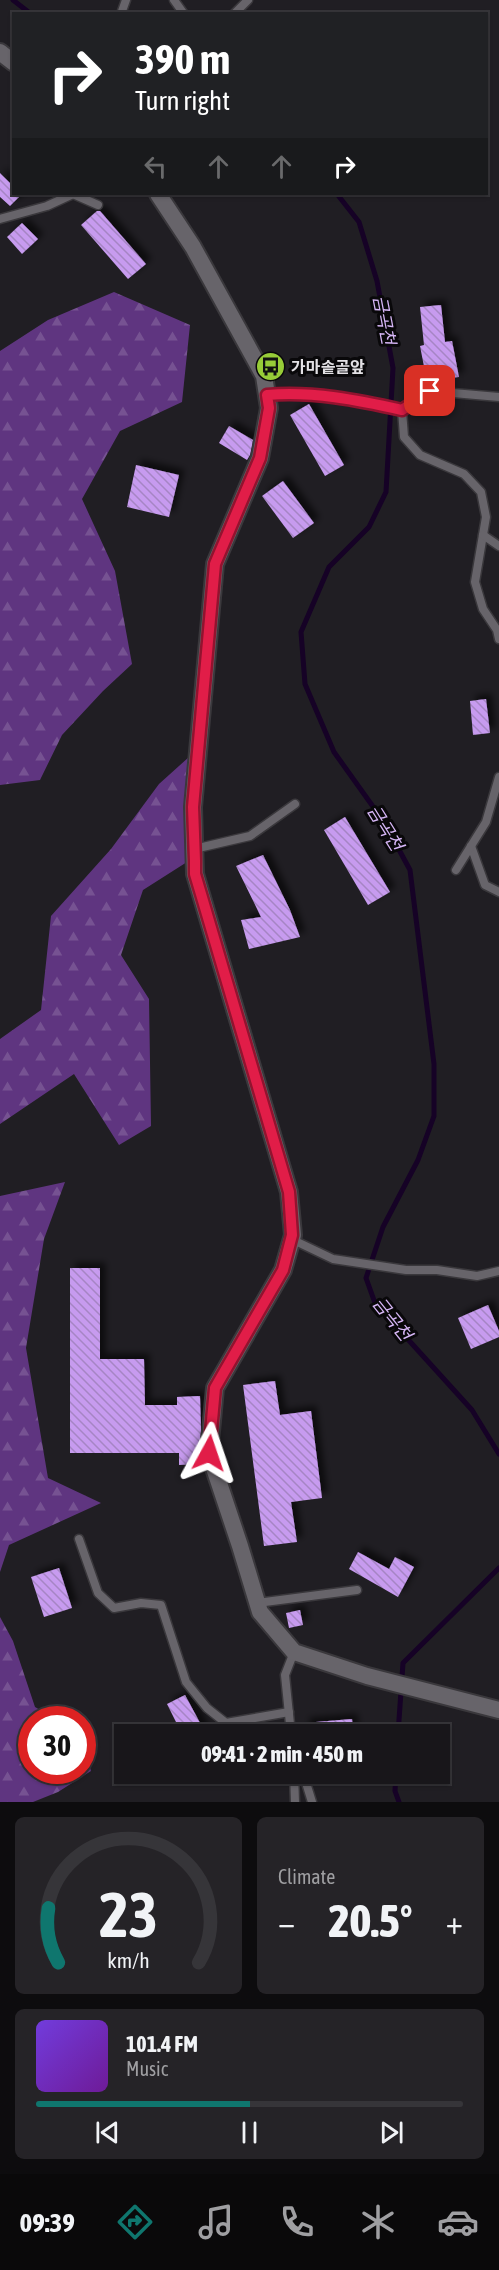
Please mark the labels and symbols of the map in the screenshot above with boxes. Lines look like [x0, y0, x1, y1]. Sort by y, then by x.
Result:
water label: 금곡천 [369, 294, 400, 349]
bus stop icon: 가마솥골앞 [254, 351, 286, 383]
place label: 가마솥골앞 [291, 358, 365, 376]
pin [404, 365, 455, 416]
water label: 금곡천 [363, 801, 409, 856]
water label: 금곡천 [369, 1293, 418, 1346]
position arrow [177, 1421, 241, 1485]
speed limit sign: 30 [18, 1706, 96, 1784]

